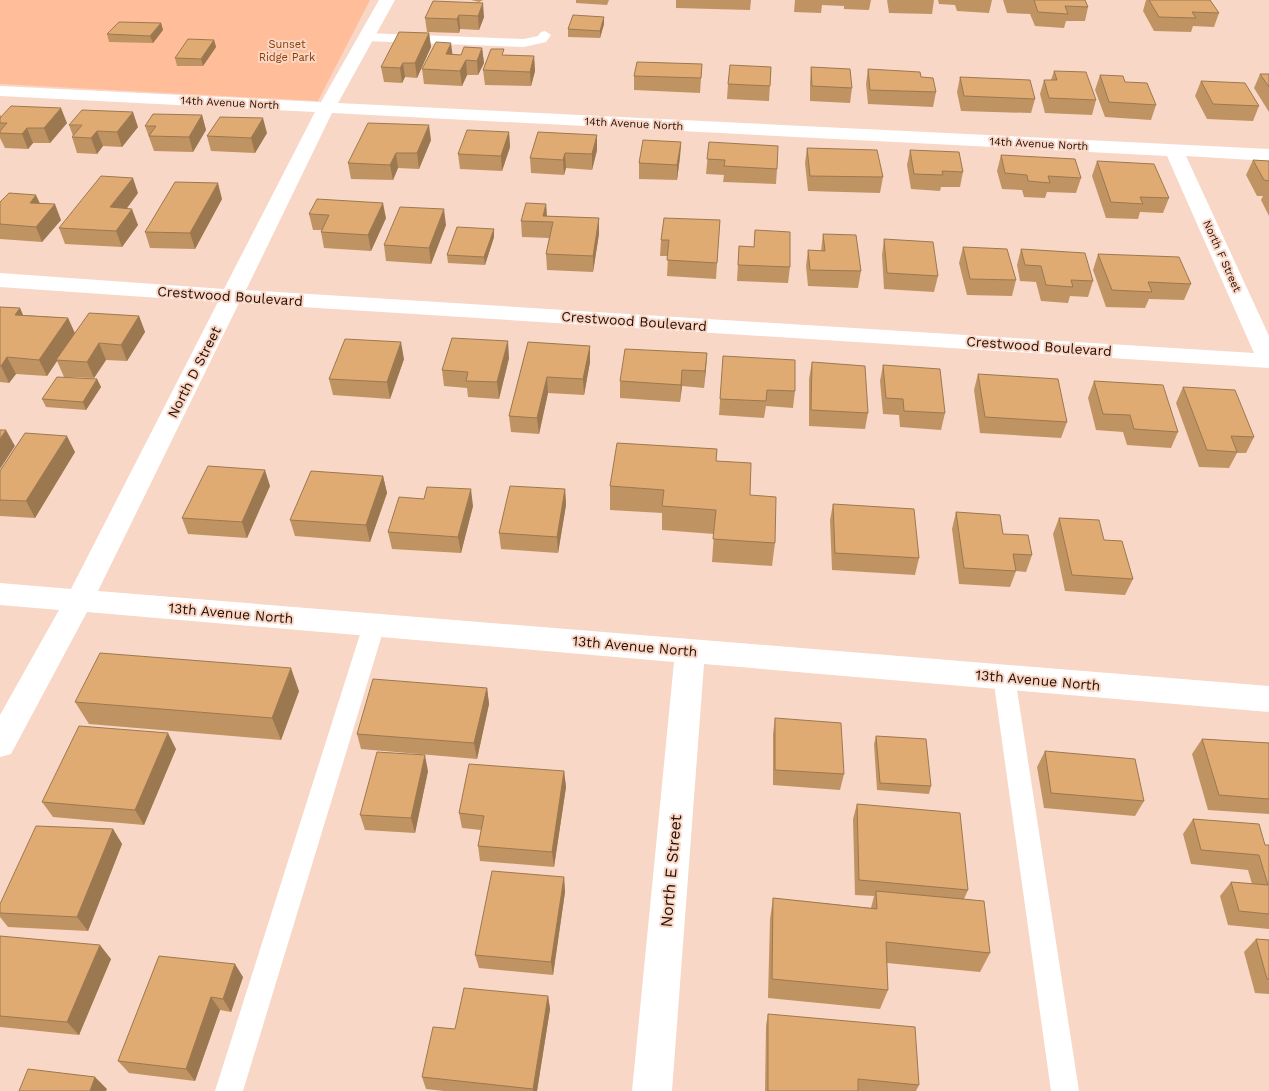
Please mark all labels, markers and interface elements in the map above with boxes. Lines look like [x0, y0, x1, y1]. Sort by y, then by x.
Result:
park label: Sunset Ridge Park [259, 38, 315, 64]
street label: 14th Avenue North [180, 94, 280, 112]
street label: 14th Avenue North [584, 115, 684, 133]
street label: 14th Avenue North [989, 135, 1089, 153]
street label: North F Street [1200, 218, 1244, 294]
street label: Crestwood Boulevard [157, 283, 303, 309]
street label: Crestwood Boulevard [561, 308, 707, 334]
street label: North D Street [164, 324, 224, 420]
street label: Crestwood Boulevard [966, 333, 1112, 359]
street label: 13th Avenue North [168, 600, 294, 626]
street label: 13th Avenue North [572, 633, 698, 659]
street label: 13th Avenue North [975, 667, 1101, 693]
street label: North E Street [657, 814, 685, 928]

